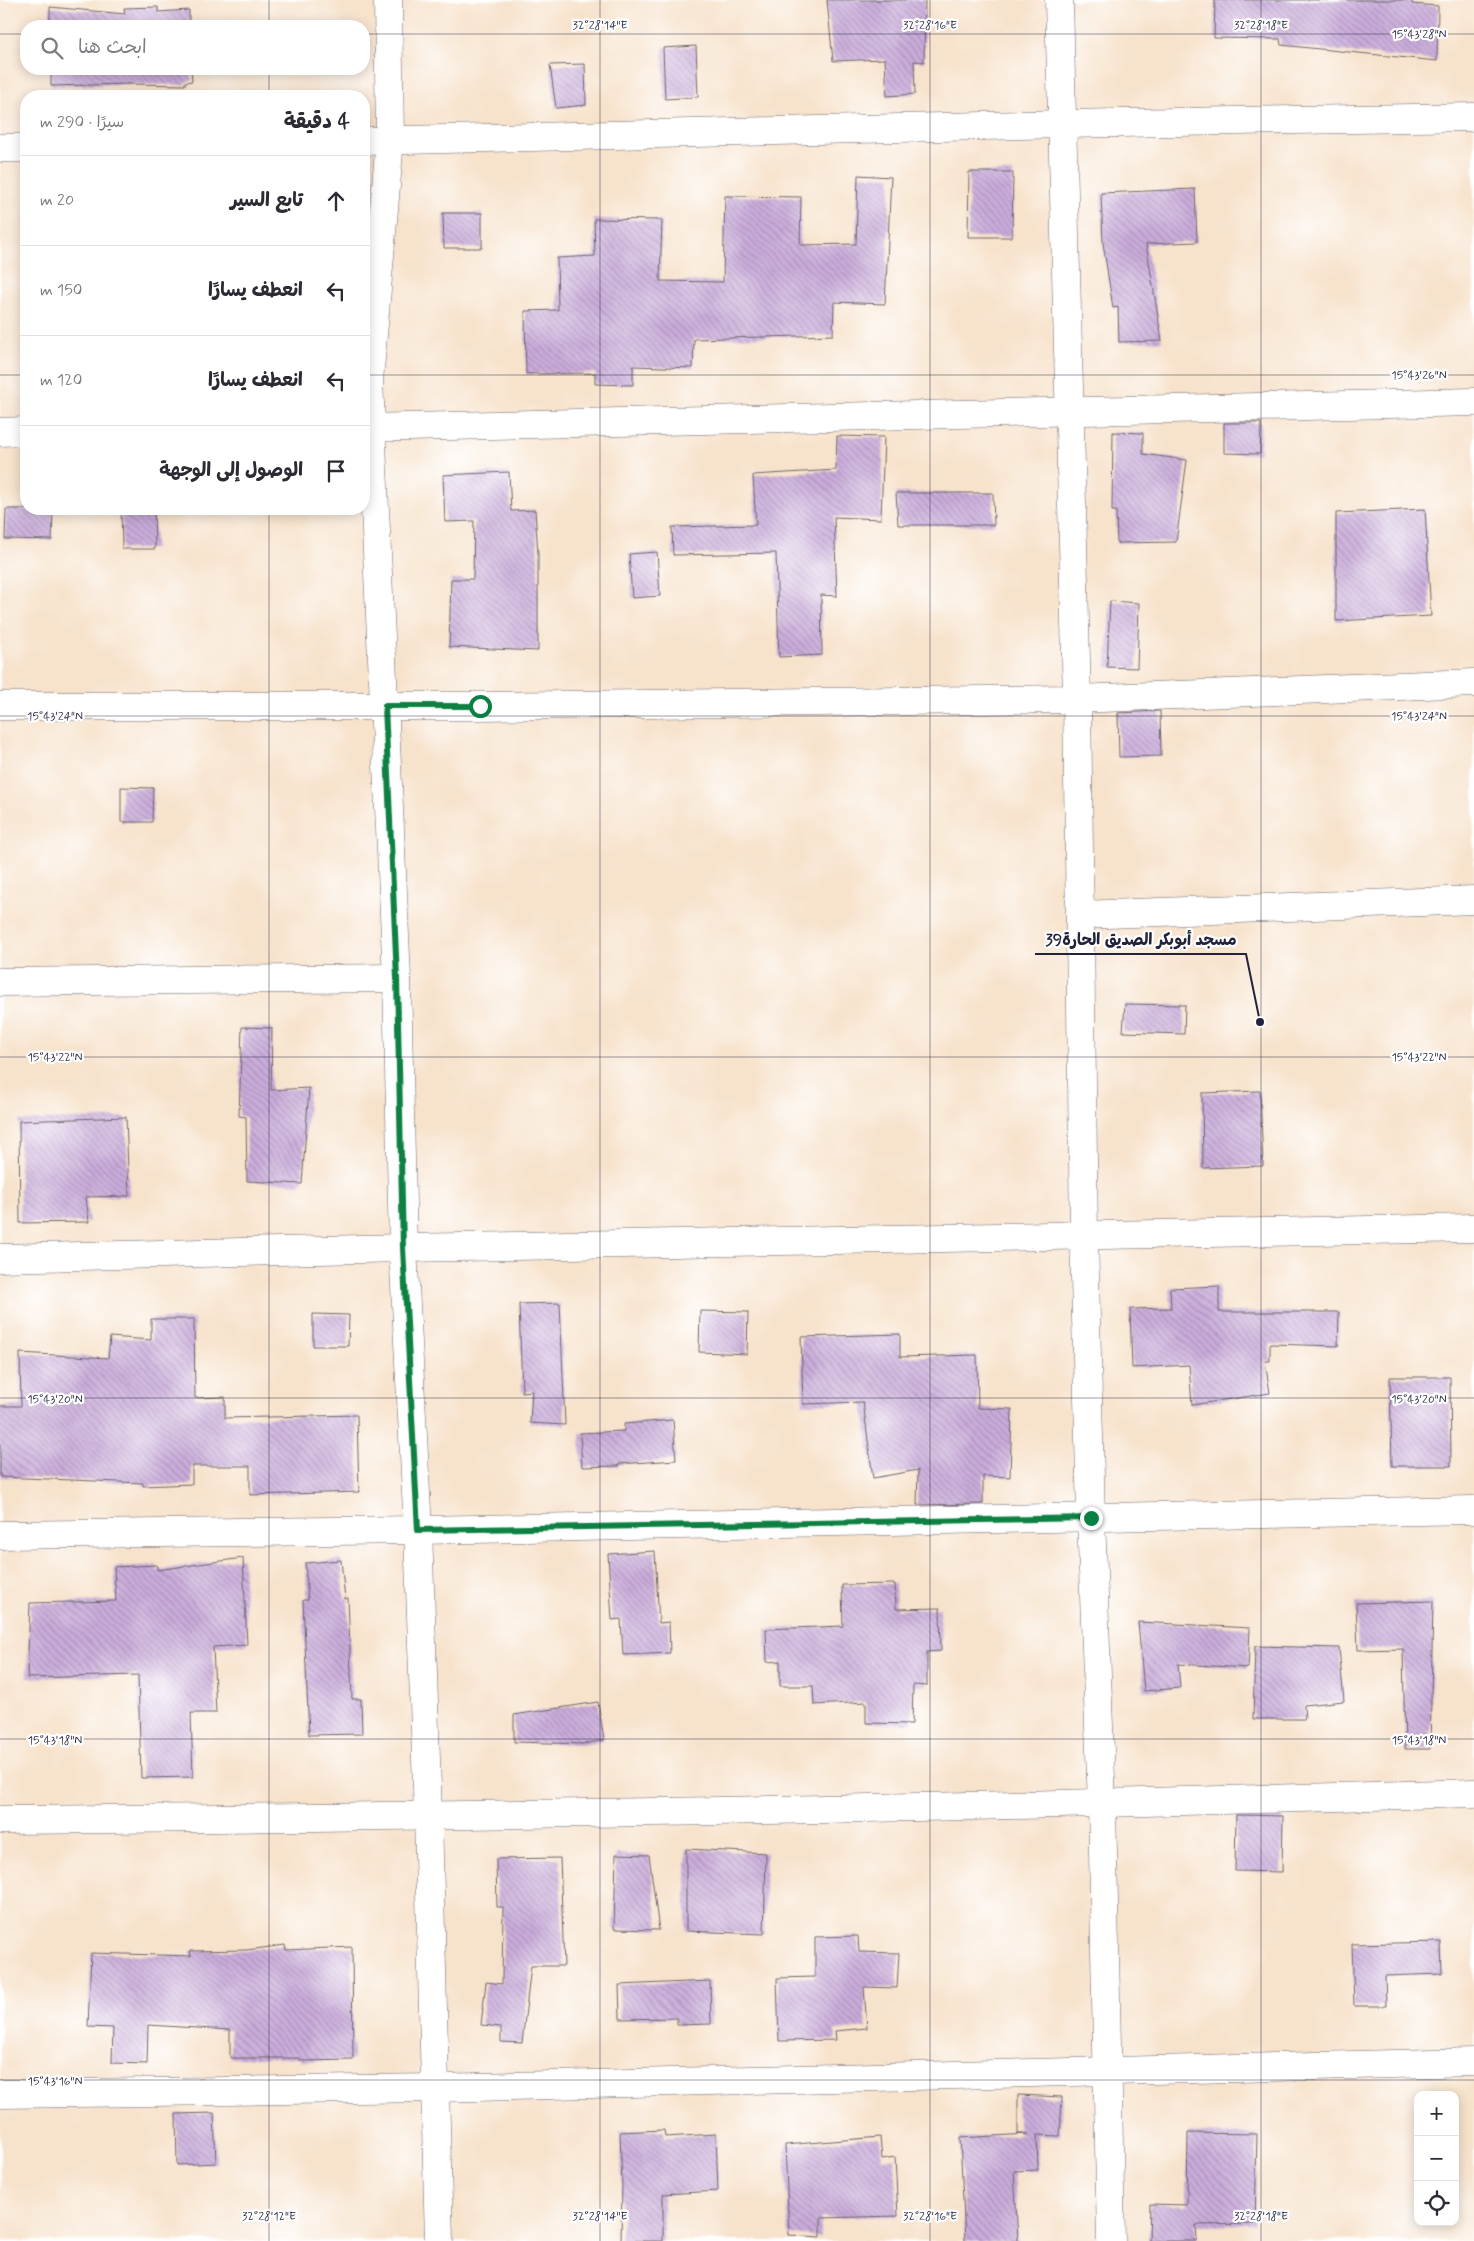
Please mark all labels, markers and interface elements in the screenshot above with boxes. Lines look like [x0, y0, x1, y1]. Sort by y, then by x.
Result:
text: 32°28'14"E [573, 18, 627, 34]
text: 32°28'16"E [903, 18, 957, 34]
text: 32°28'18"E [1234, 18, 1288, 34]
search box [20, 20, 370, 75]
text: 15°43'28"N [1391, 27, 1447, 43]
icon: search [38, 34, 66, 62]
text: ابحث هنا [78, 35, 147, 60]
text: 4 دقيقة [284, 108, 350, 136]
text: سيرًا · 290 m [40, 112, 124, 133]
icon: ahead [322, 187, 350, 215]
text: تابع السير [230, 188, 303, 213]
text: 20 m [40, 190, 74, 211]
icon: left [322, 277, 350, 305]
text: انعطف يسارًا [208, 278, 303, 303]
text: 150 m [40, 280, 82, 301]
icon: left [322, 367, 350, 395]
text: انعطف يسارًا [208, 368, 303, 393]
text: 15°43'26"N [1391, 368, 1447, 384]
text: 120 m [40, 370, 82, 391]
icon: arrive [322, 457, 350, 485]
text: الوصول إلى الوجهة [159, 458, 303, 483]
route start [469, 695, 492, 718]
text: 15°43'24"N [27, 709, 83, 725]
text: 15°43'24"N [1391, 709, 1447, 725]
callout: مسجد أبوبكر الصديق الحارة39 [1035, 923, 1246, 954]
text: مسجد أبوبكر الصديق الحارة39 [1045, 929, 1237, 951]
text: 15°43'22"N [28, 1050, 83, 1066]
text: 15°43'22"N [1392, 1050, 1447, 1066]
text: 15°43'20"N [27, 1392, 83, 1408]
text: 15°43'20"N [1391, 1392, 1447, 1408]
route end [1080, 1507, 1103, 1530]
text: 15°43'18"N [28, 1733, 82, 1749]
text: 15°43'18"N [1392, 1733, 1446, 1749]
text: 15°43'16"N [28, 2074, 82, 2090]
map controls [1414, 2091, 1459, 2226]
button: + [1414, 2091, 1459, 2136]
button: − [1414, 2136, 1459, 2181]
button: locate [1414, 2181, 1459, 2226]
text: 32°28'12"E [242, 2209, 296, 2225]
text: 32°28'14"E [573, 2209, 627, 2225]
text: 32°28'16"E [903, 2209, 957, 2225]
text: 32°28'18"E [1234, 2209, 1288, 2225]

